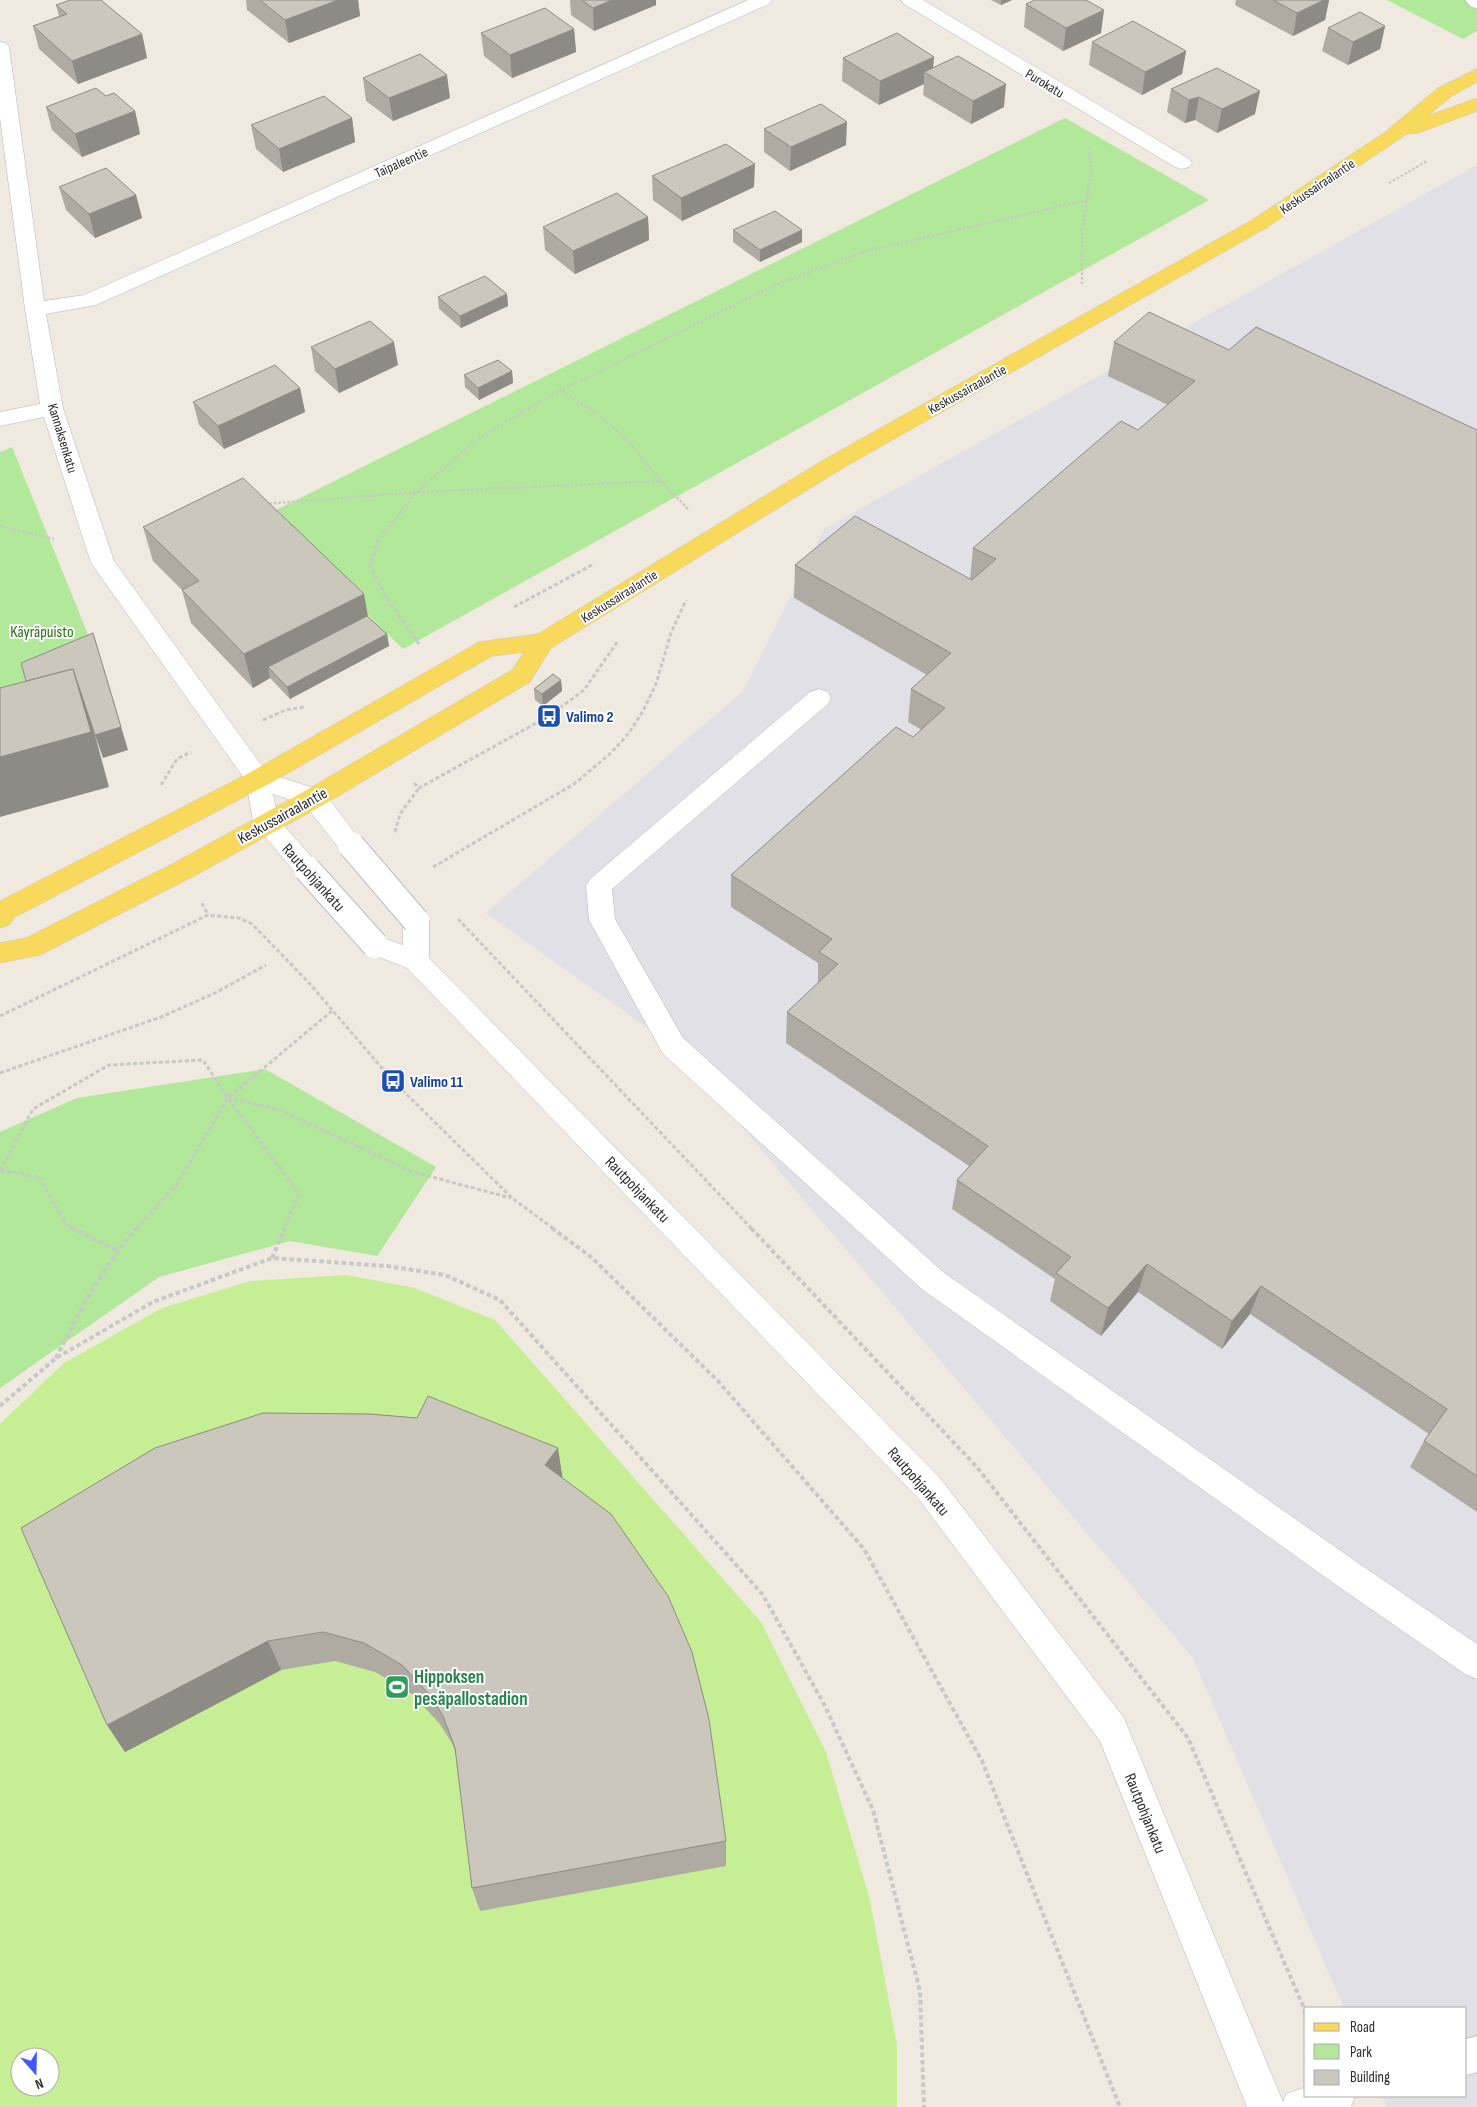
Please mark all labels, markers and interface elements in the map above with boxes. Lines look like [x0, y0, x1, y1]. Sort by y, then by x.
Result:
street label: Purokatu [1022, 65, 1067, 102]
street label: Taipaleentie [372, 143, 430, 182]
street label: Keskussairaalantie [1276, 155, 1358, 218]
street label: Keskussairaalantie [925, 361, 1009, 418]
street label: Kannaksenkatu [44, 401, 81, 475]
street label: Keskussairaalantie [578, 566, 661, 627]
park label: Käyräpuisto [10, 623, 74, 642]
bus stop icon: Valimo 2 [536, 703, 562, 729]
place label: Valimo 2 [566, 708, 614, 727]
street label: Keskussairaalantie [235, 784, 331, 849]
street label: Rautpohjankatu [277, 840, 348, 916]
bus stop icon: Valimo 11 [380, 1068, 406, 1094]
place label: Valimo 11 [410, 1073, 464, 1092]
street label: Rautpohjankatu [601, 1153, 673, 1227]
street label: Rautpohjankatu [883, 1444, 953, 1520]
place label: Hippoksen pesäpallostadion [414, 1666, 528, 1711]
sports icon: Hippoksen pesäpallostadion [384, 1674, 410, 1700]
street label: Rautpohjankatu [1120, 1771, 1169, 1856]
legend [1304, 2007, 1467, 2097]
text: Road [1350, 2018, 1375, 2037]
text: Park [1350, 2043, 1372, 2062]
north arrow [10, 2047, 60, 2097]
text: Building [1350, 2068, 1390, 2087]
text: N [33, 2074, 46, 2093]

